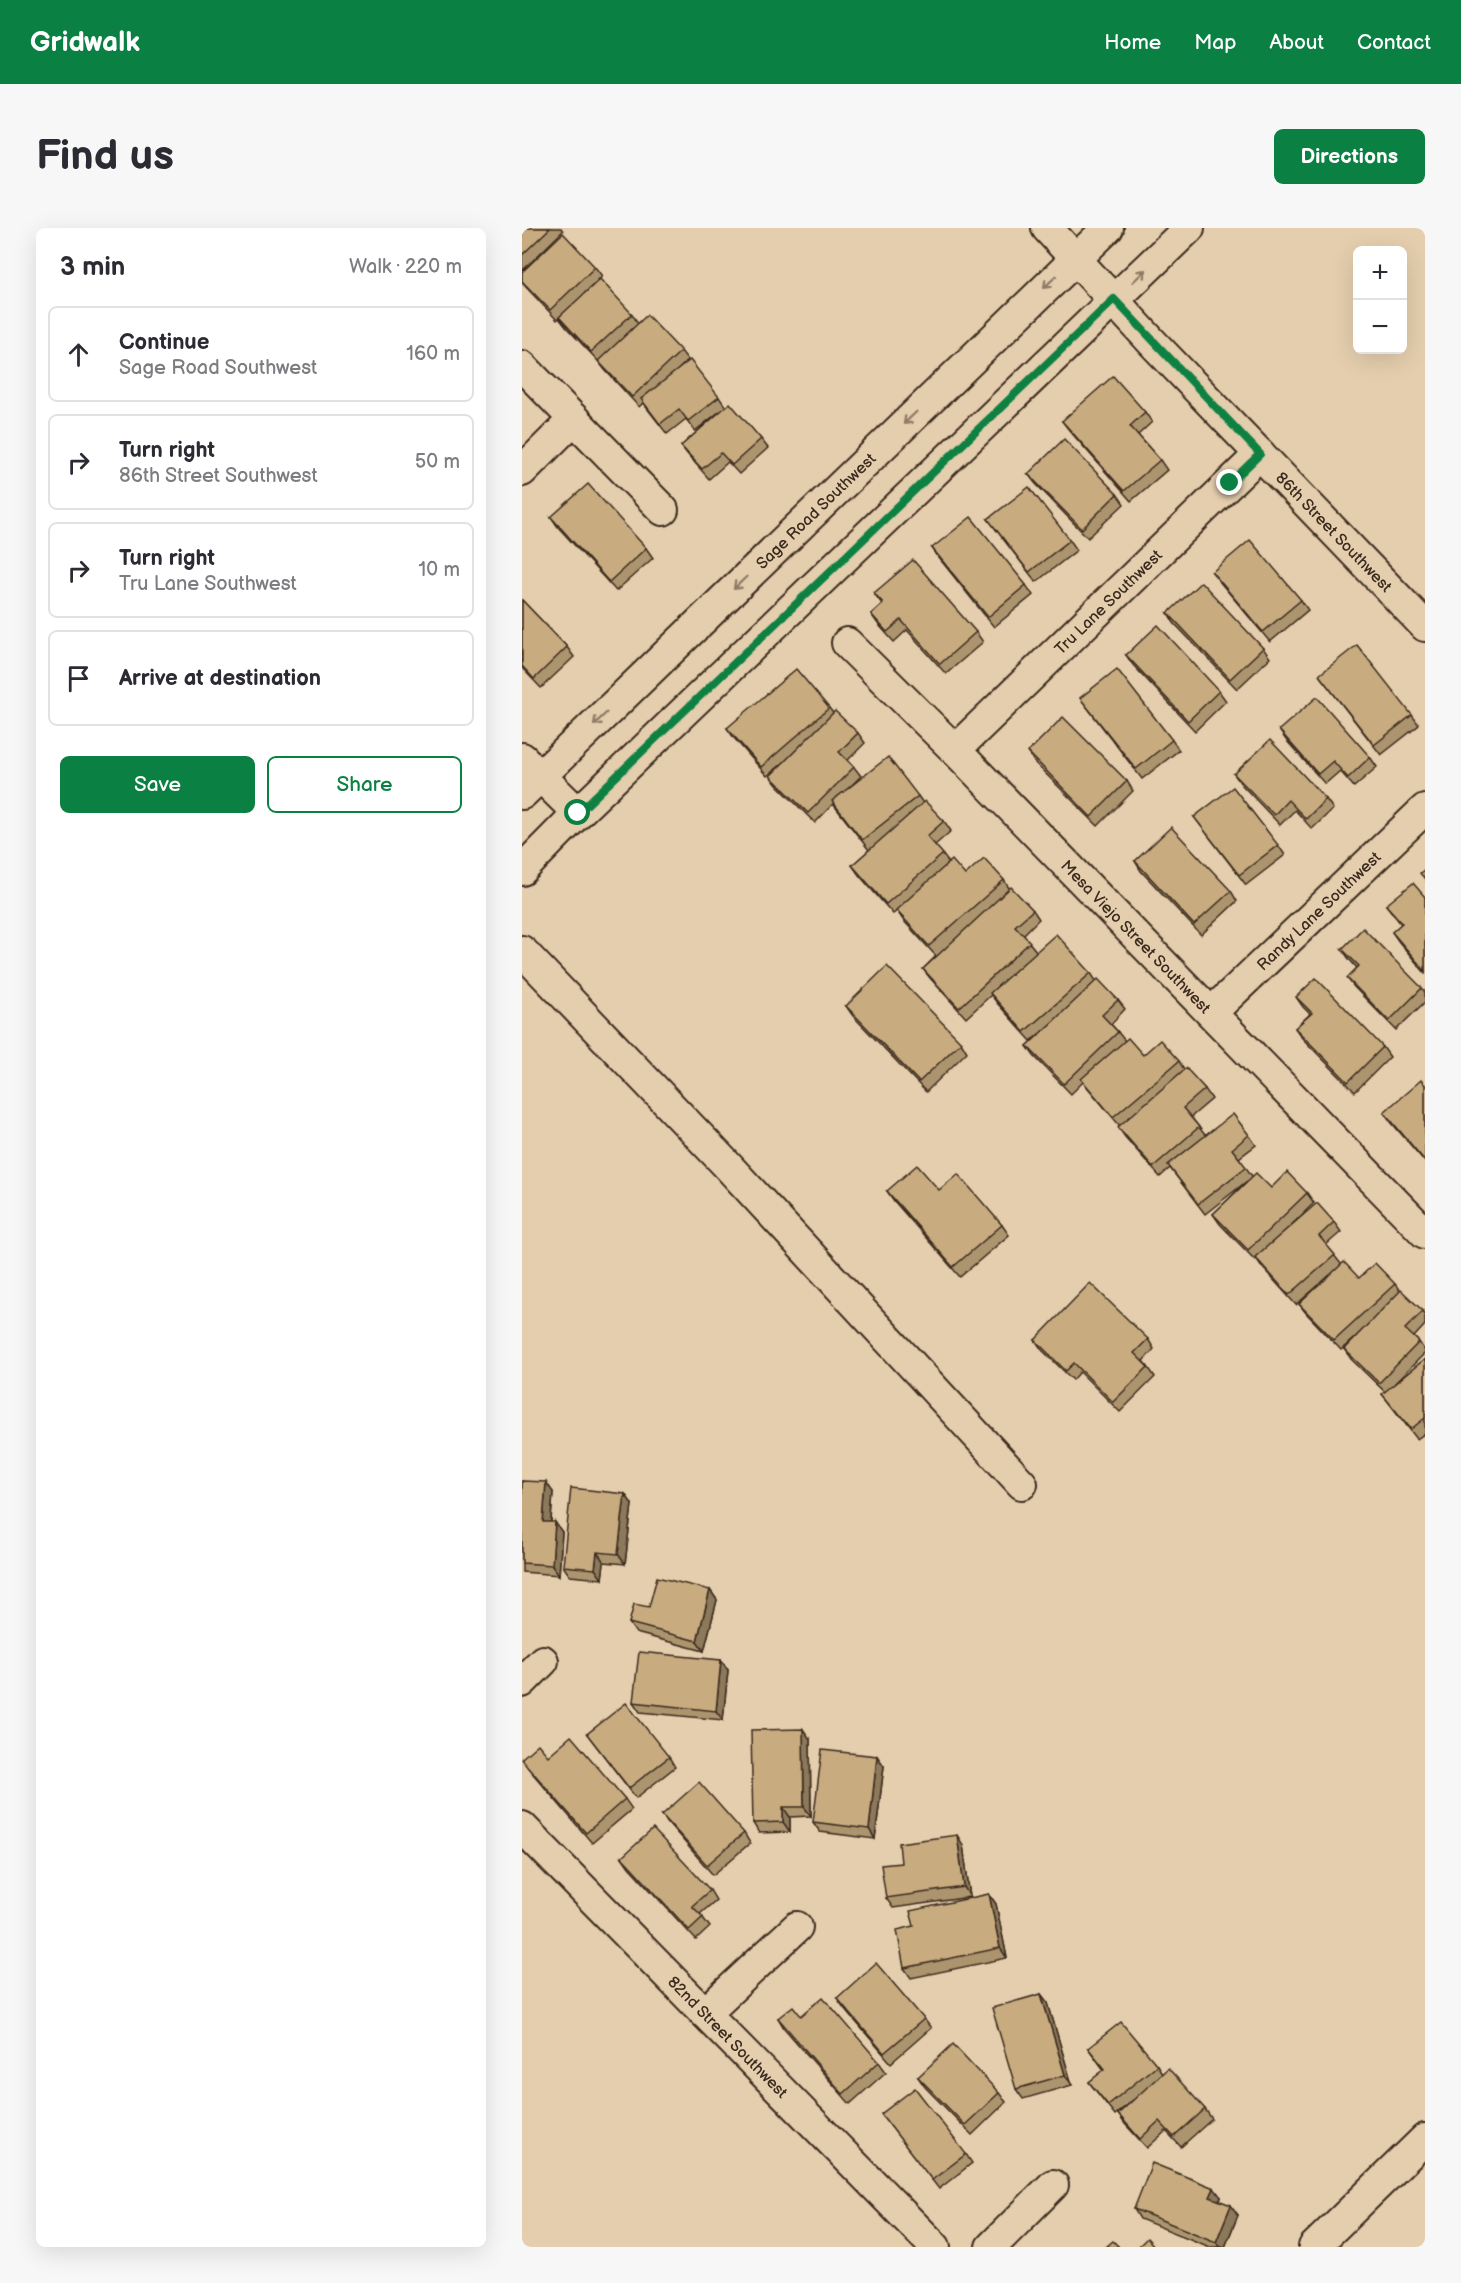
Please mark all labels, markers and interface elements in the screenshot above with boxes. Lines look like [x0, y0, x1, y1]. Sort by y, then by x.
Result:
text: Gridwalk [30, 26, 140, 59]
text: Home [1104, 30, 1161, 55]
text: Map [1194, 30, 1236, 55]
text: About [1269, 30, 1324, 55]
text: Contact [1357, 30, 1431, 55]
button: Directions [1274, 129, 1425, 184]
text: Find us [36, 131, 174, 182]
map controls [1353, 246, 1407, 354]
button: + [1353, 246, 1407, 300]
text: 3 min [60, 252, 125, 283]
text: Walk · 220 m [349, 255, 462, 279]
one-way arrow [1131, 268, 1146, 283]
one-way arrow [1043, 275, 1058, 290]
button: − [1353, 300, 1407, 354]
text: Continue [119, 329, 209, 356]
icon: ahead [62, 338, 95, 371]
text: 160 m [406, 342, 460, 366]
text: Sage Road Southwest [119, 356, 317, 380]
one-way arrow [903, 411, 918, 425]
text: Turn right [119, 437, 215, 464]
icon: right [62, 446, 95, 479]
text: 50 m [415, 450, 460, 474]
street label: Sage Road Southwest [753, 450, 880, 574]
text: 86th Street Southwest [119, 464, 318, 488]
route end [1216, 469, 1242, 495]
street label: 86th Street Southwest [1271, 469, 1395, 597]
text: Turn right [119, 545, 215, 572]
street label: Tru Lane Southwest [1051, 546, 1167, 659]
icon: right [62, 554, 95, 587]
text: 10 m [419, 558, 460, 582]
text: Tru Lane Southwest [119, 572, 297, 596]
one-way arrow [732, 576, 747, 590]
icon: arrive [62, 662, 95, 695]
text: Arrive at destination [119, 665, 321, 692]
one-way arrow [592, 711, 607, 726]
button: Save [60, 756, 255, 813]
button: Share [267, 756, 462, 813]
route start [564, 799, 590, 825]
street label: Randy Lane Southwest [1254, 848, 1385, 975]
street label: Mesa Viejo Street Southwest [1056, 857, 1214, 1018]
street label: 82nd Street Southwest [663, 1973, 791, 2103]

